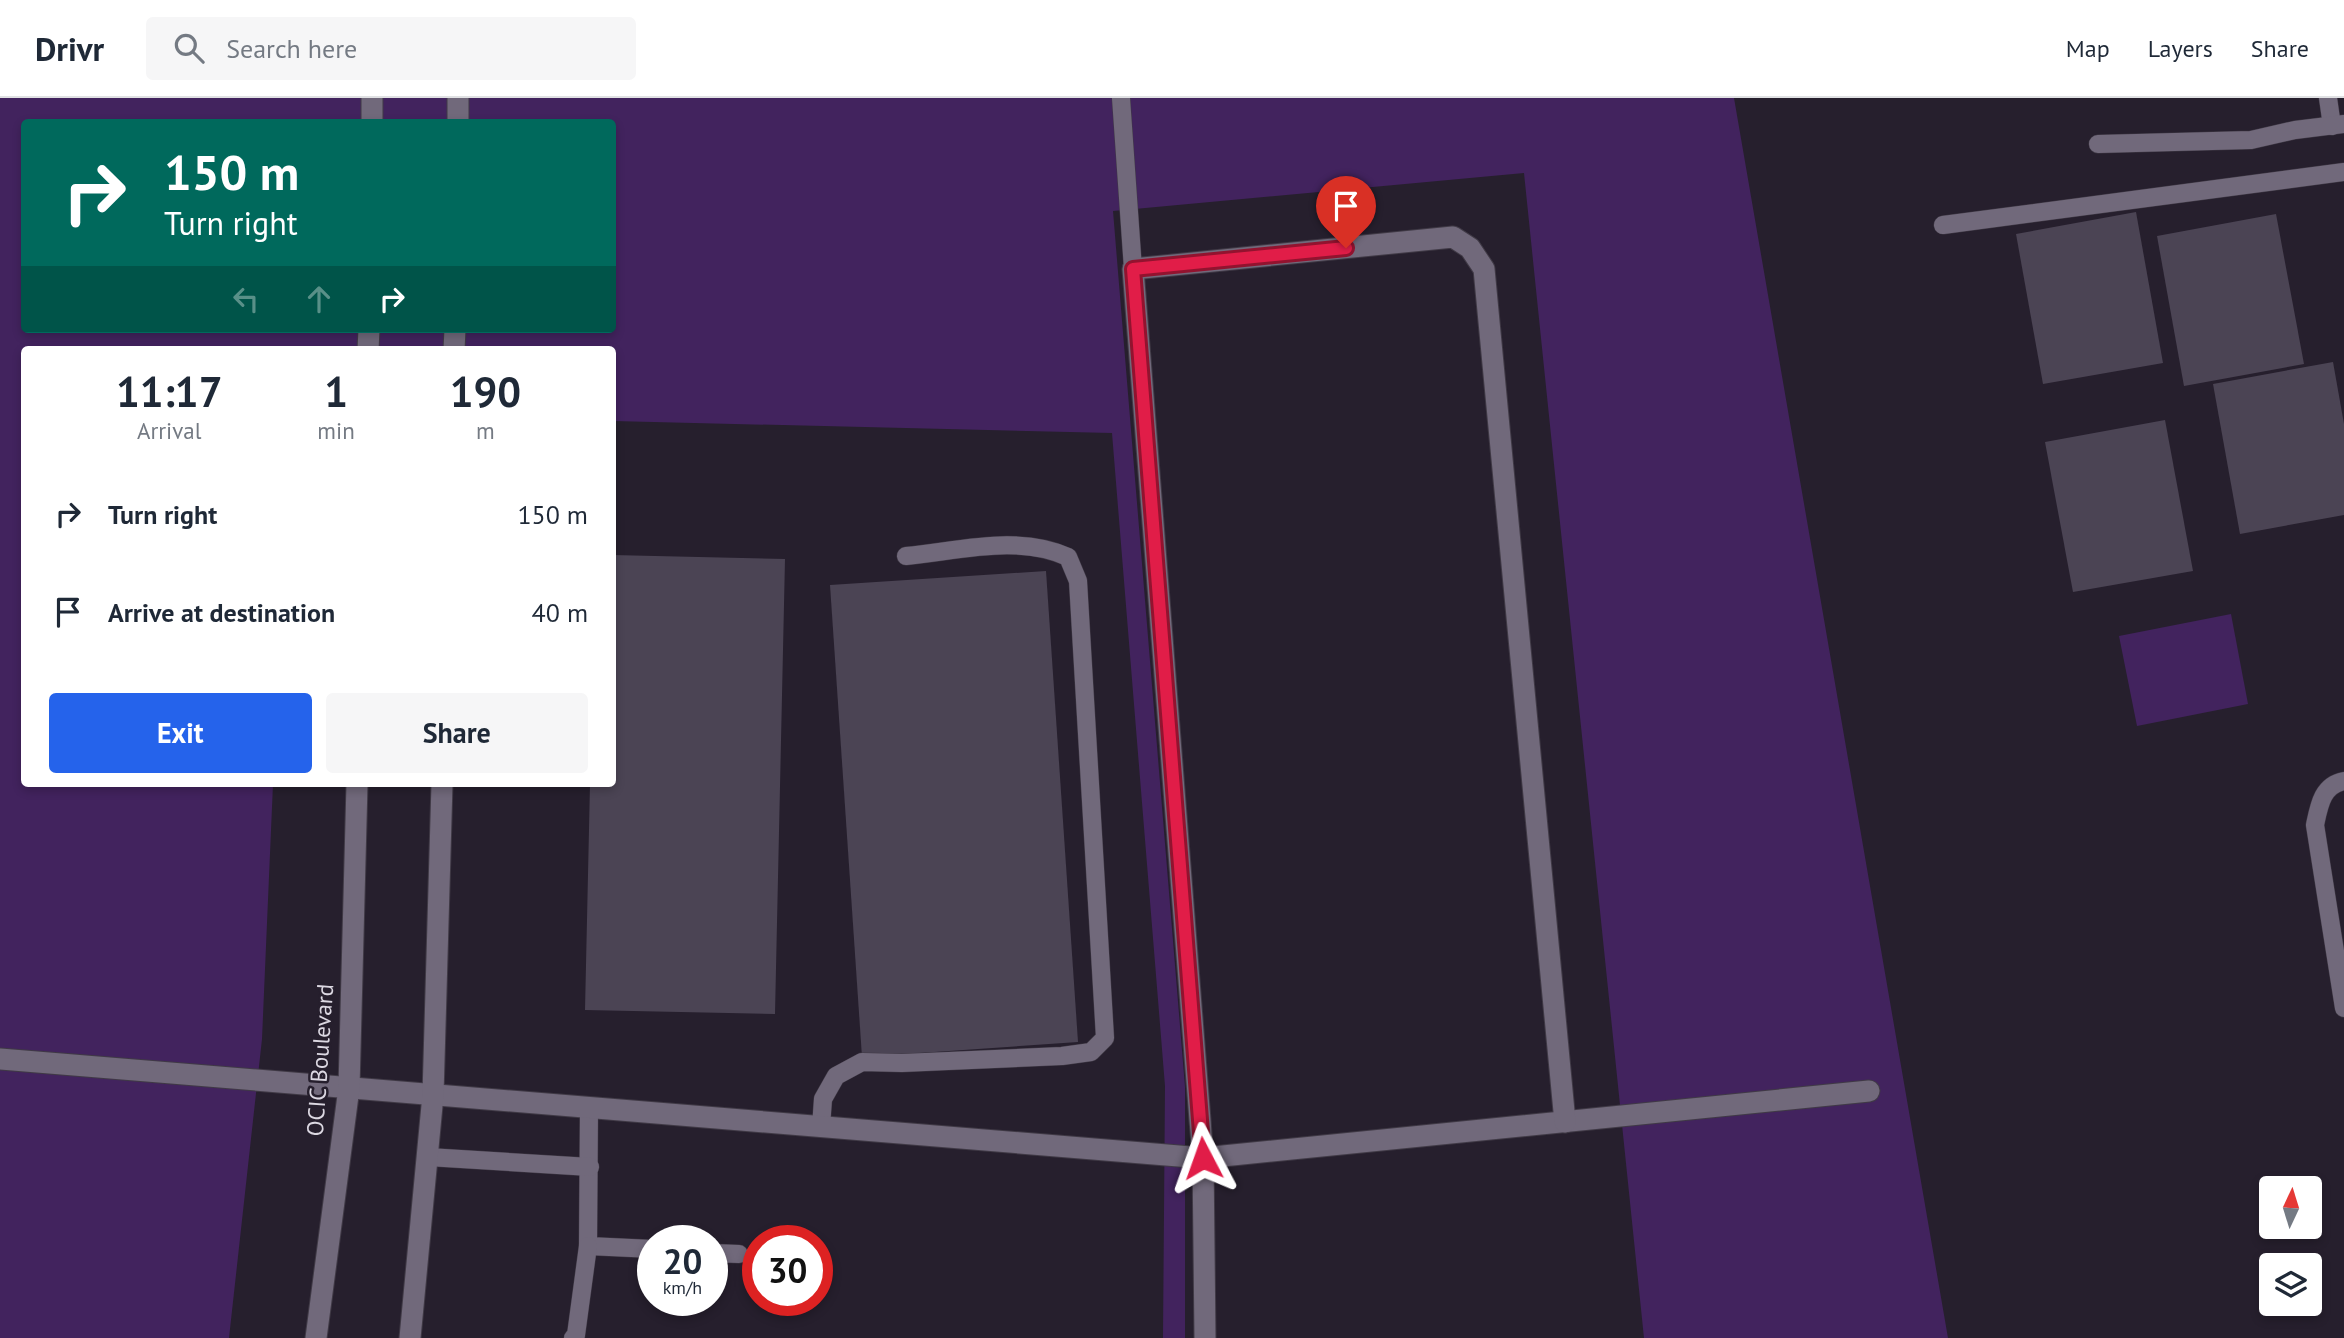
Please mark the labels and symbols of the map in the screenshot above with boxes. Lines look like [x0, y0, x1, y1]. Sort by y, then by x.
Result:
pin [1316, 176, 1376, 248]
street label: OCIC Boulevard [300, 983, 339, 1137]
position arrow [1166, 1121, 1240, 1195]
north arrow [2259, 1176, 2322, 1239]
speed limit sign: 30 [742, 1225, 833, 1316]

